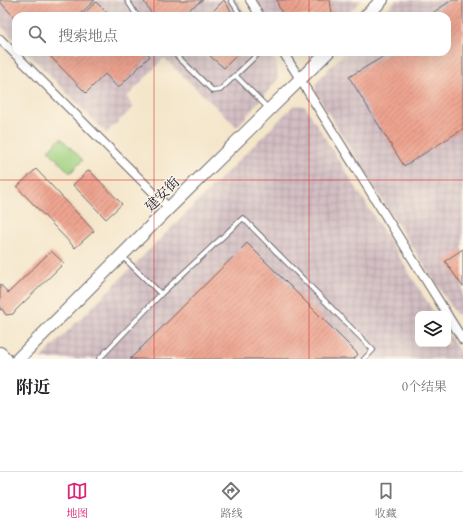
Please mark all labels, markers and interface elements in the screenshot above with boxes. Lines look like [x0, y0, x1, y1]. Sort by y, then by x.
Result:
search box [12, 12, 451, 56]
icon: search [26, 23, 48, 45]
text: 搜索地点 [58, 26, 118, 45]
street label: 建安街 [141, 173, 183, 215]
map controls [415, 311, 451, 347]
button: layers [415, 311, 451, 347]
text: 附近 [16, 376, 50, 398]
text: 0个结果 [402, 378, 447, 395]
tab: 地图 [66, 480, 88, 520]
tab: 路线 [220, 480, 242, 520]
tab: 收藏 [375, 480, 397, 520]

